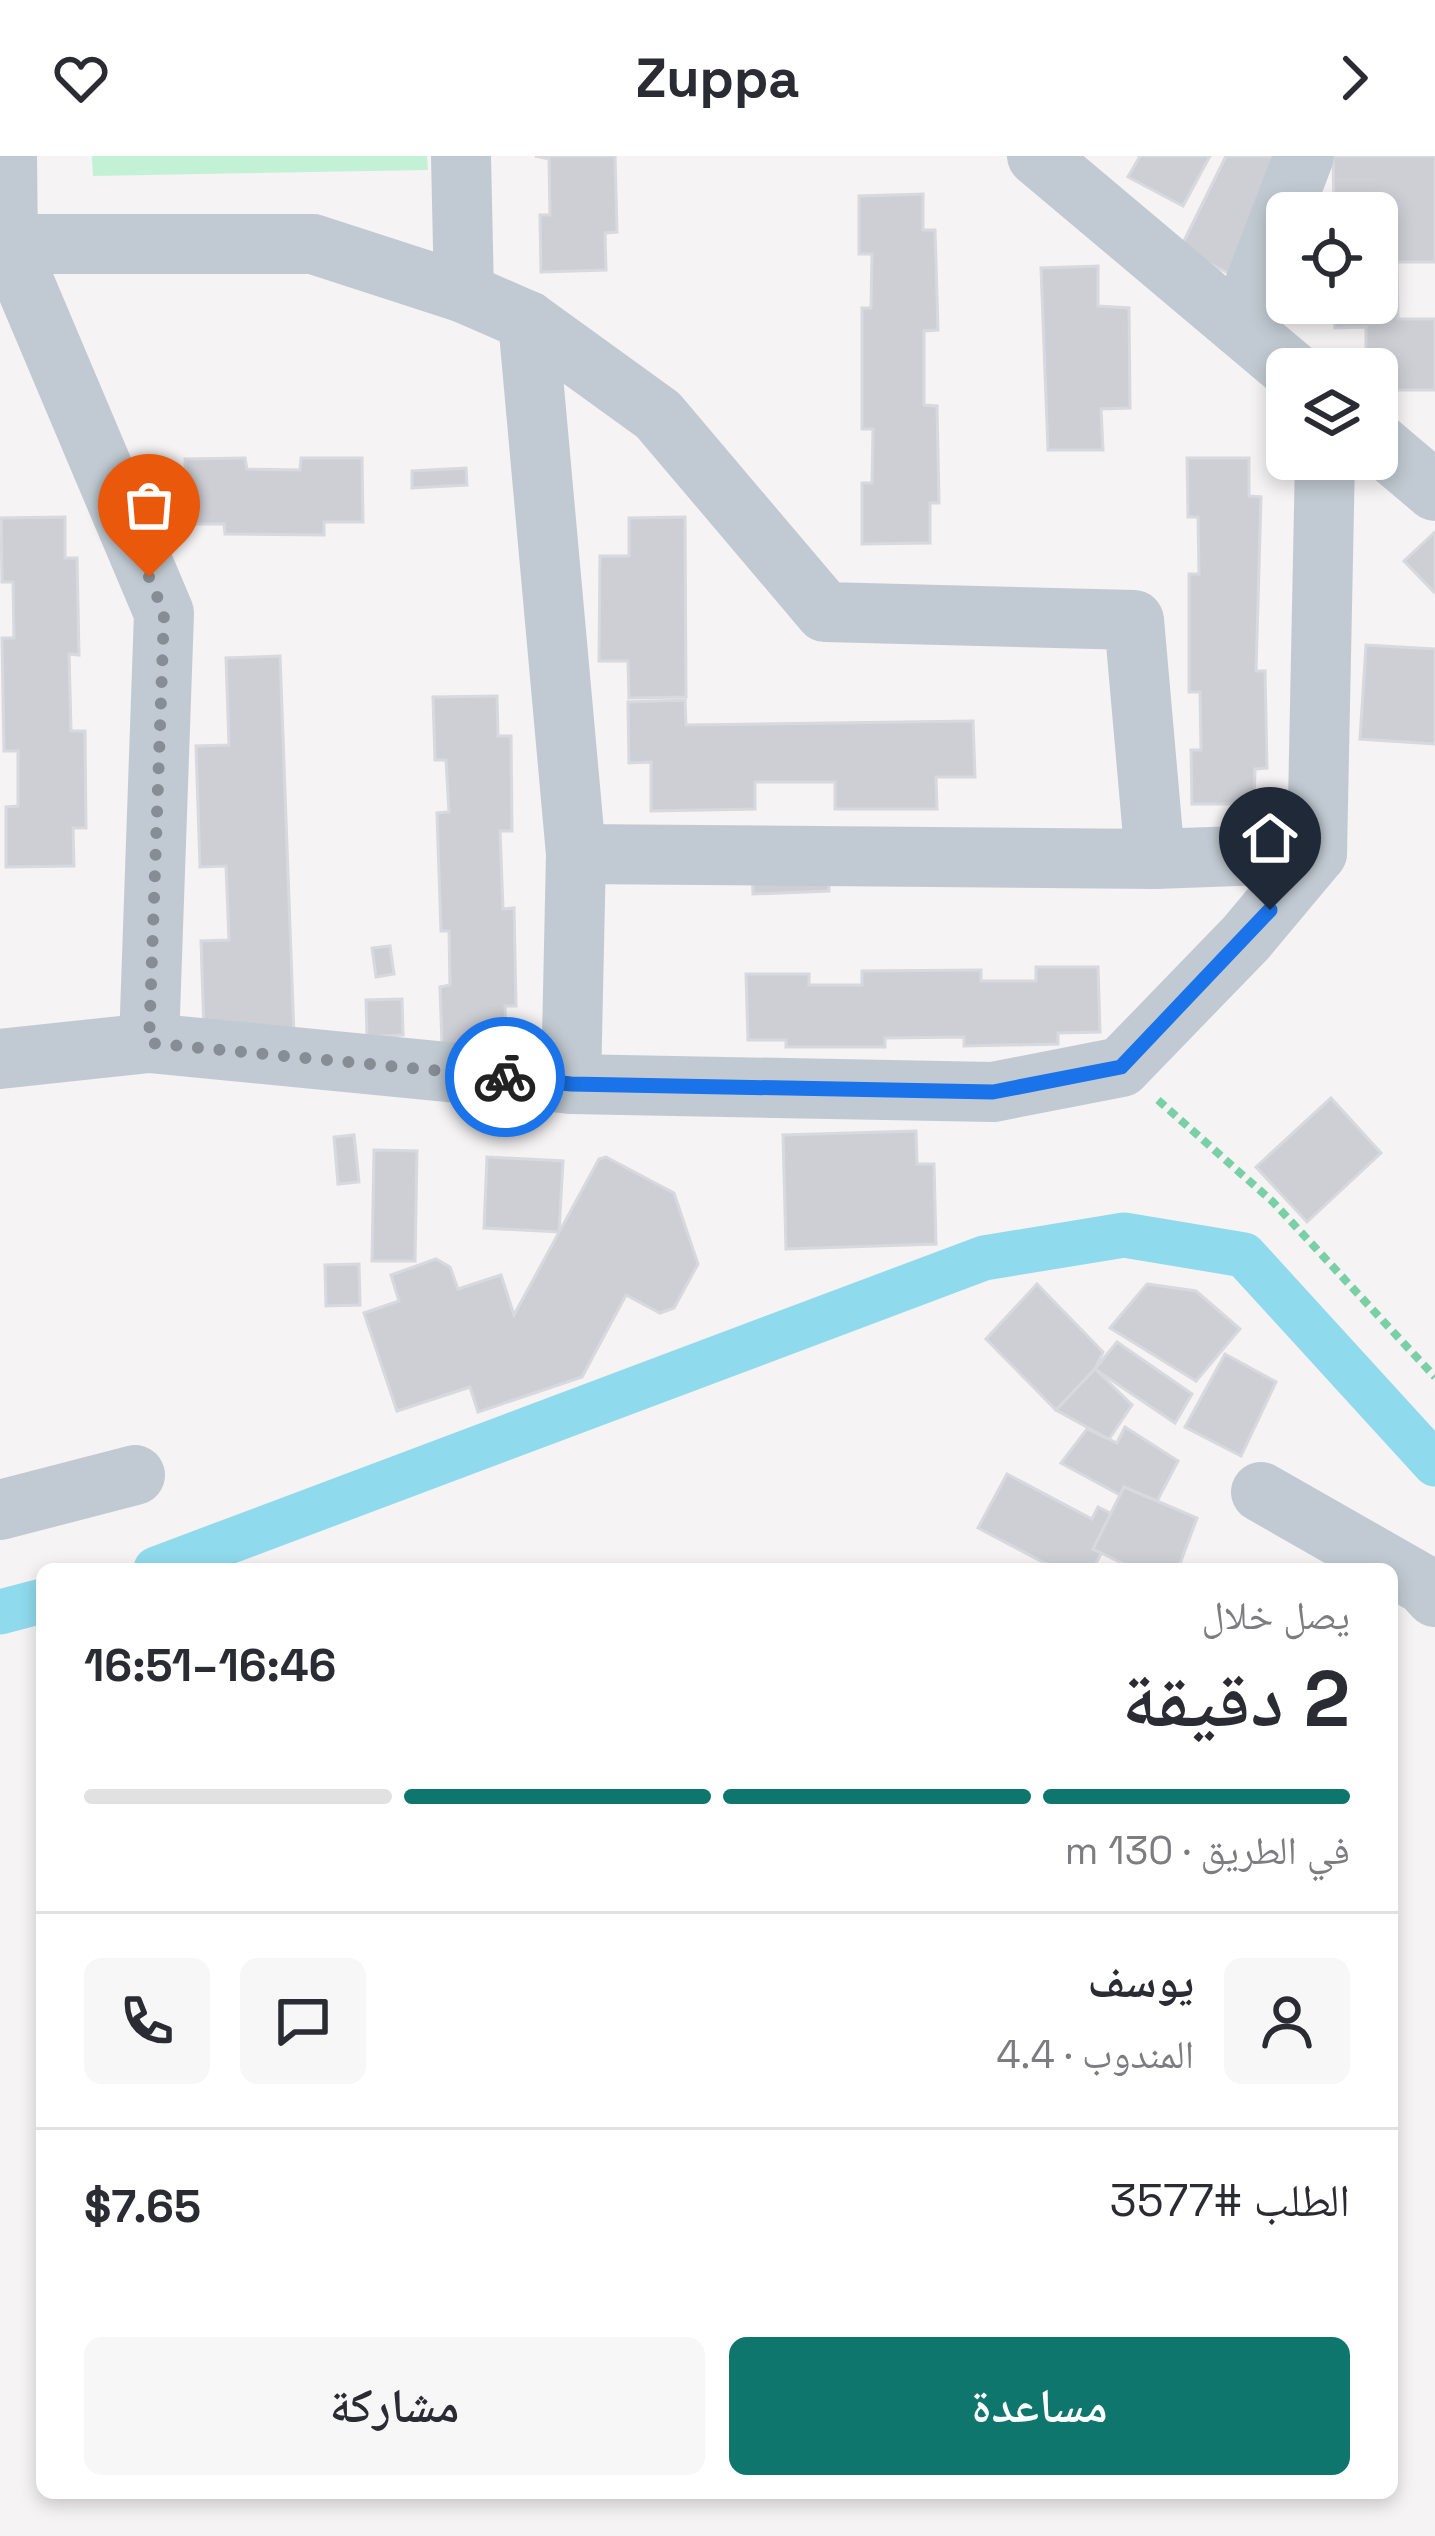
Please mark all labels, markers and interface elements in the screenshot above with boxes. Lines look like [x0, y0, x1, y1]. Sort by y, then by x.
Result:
text: Zuppa [635, 44, 800, 113]
icon: heart [48, 45, 114, 111]
icon: forward [1321, 45, 1387, 111]
map controls [1266, 192, 1398, 480]
button: locate [1266, 192, 1398, 324]
button: layers [1266, 348, 1398, 480]
pin [98, 454, 200, 577]
icon: bag [116, 472, 182, 538]
pin [1219, 787, 1321, 910]
icon: home [1237, 805, 1303, 871]
courier [445, 1017, 565, 1137]
icon: bike [472, 1044, 538, 1110]
text: يصل خلال [1201, 1591, 1350, 1640]
text: 16:46–16:51 [84, 1637, 336, 1694]
text: 2 دقيقة [1122, 1649, 1350, 1749]
text: في الطريق · 130 m [1065, 1826, 1350, 1875]
text: يوسف [1088, 1953, 1194, 2010]
button: phone [84, 1958, 210, 2084]
button: chat [240, 1958, 366, 2084]
button: person [1224, 1958, 1350, 2084]
text: المندوب · 4.4 [996, 2030, 1194, 2079]
text: الطلب #3577 [1109, 2172, 1350, 2229]
text: $7.65 [84, 2178, 201, 2235]
button: مشاركة [84, 2337, 705, 2475]
button: مساعدة [729, 2337, 1350, 2475]

